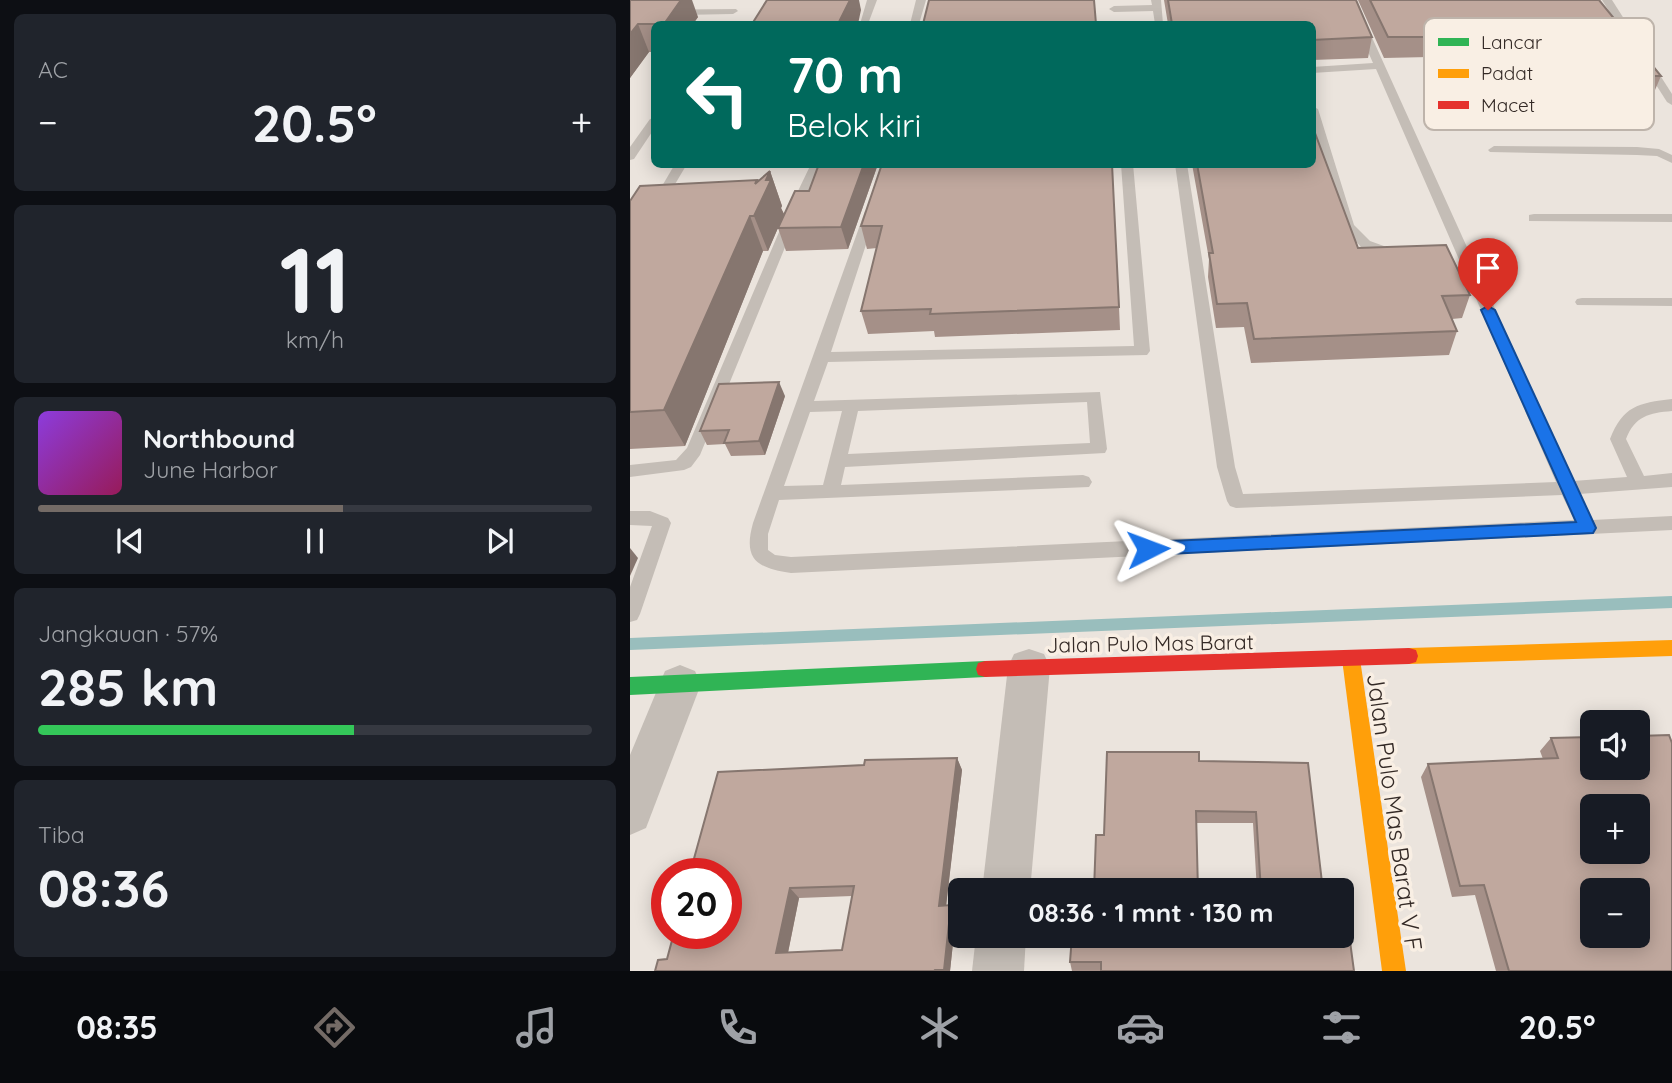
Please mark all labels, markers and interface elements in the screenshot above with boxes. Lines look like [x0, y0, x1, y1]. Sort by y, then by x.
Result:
legend [1424, 18, 1654, 130]
text: Lancar [1481, 30, 1543, 54]
text: 70 m [787, 44, 903, 105]
icon: left [672, 49, 763, 140]
text: AC [38, 55, 68, 84]
text: Padat [1481, 61, 1533, 85]
text: 20.5° [252, 90, 377, 155]
text: Macet [1481, 93, 1535, 117]
text: − [38, 98, 58, 146]
text: + [571, 98, 592, 146]
text: Belok kiri [787, 105, 921, 145]
text: 11 [280, 222, 350, 336]
pin [1458, 238, 1518, 310]
icon: arrive [1469, 249, 1507, 287]
text: km/h [286, 325, 344, 354]
text: Northbound [143, 422, 295, 455]
text: June Harbor [143, 455, 278, 484]
position arrow [1111, 512, 1185, 586]
icon: previous [111, 522, 149, 560]
icon: pause [296, 522, 334, 560]
icon: next [481, 522, 519, 560]
text: Jangkauan · 57% [38, 619, 218, 648]
street label: Jalan Pulo Mas Barat [1046, 628, 1254, 658]
text: 285 km [38, 654, 218, 719]
street label: Jalan Pulo Mas Barat V F [1361, 671, 1429, 953]
map controls [1580, 710, 1650, 948]
button: sound [1580, 710, 1650, 780]
button: + [1580, 794, 1650, 864]
text: Tiba [38, 820, 85, 849]
text: 08:36 [38, 855, 169, 920]
speed limit sign: 20 [651, 858, 742, 949]
button: − [1580, 878, 1650, 948]
text: 08:36 · 1 mnt · 130 m [1028, 896, 1274, 929]
icon: directions [310, 1003, 359, 1052]
icon: music [512, 1003, 561, 1052]
icon: phone [713, 1003, 762, 1052]
icon: climate [915, 1003, 964, 1052]
icon: car [1116, 1003, 1165, 1052]
icon: filters [1317, 1003, 1366, 1052]
text: 08:35 [76, 1007, 158, 1047]
text: 20.5° [1519, 1007, 1596, 1047]

